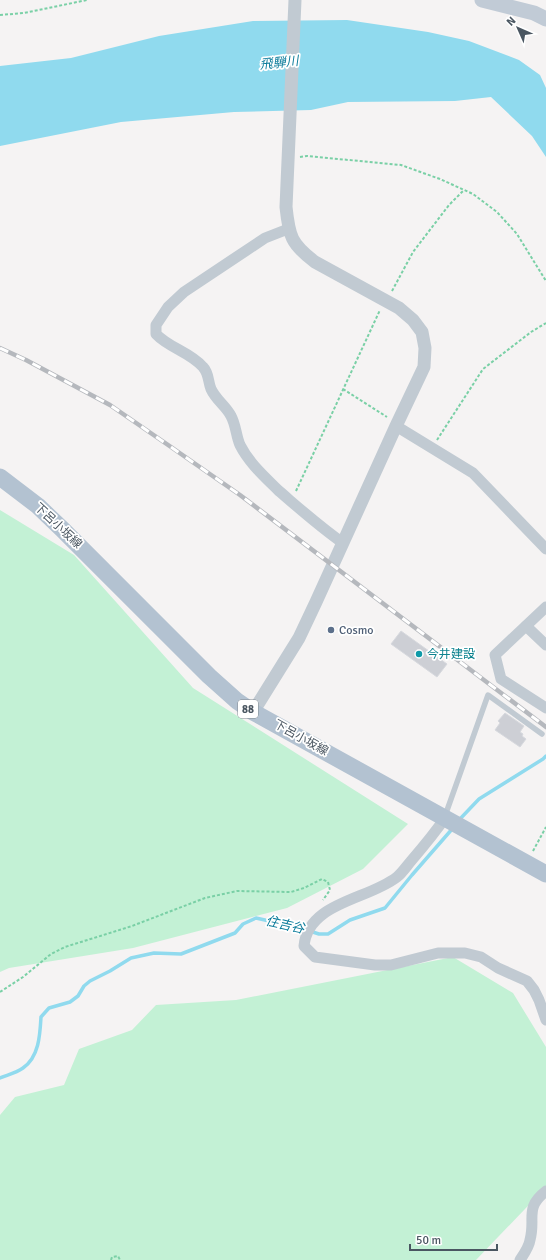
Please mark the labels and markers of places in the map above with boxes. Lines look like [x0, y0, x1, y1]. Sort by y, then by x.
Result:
place label: Cosmo [339, 623, 373, 638]
marker: Cosmo [326, 625, 336, 635]
place label: 今井建設 [427, 647, 475, 662]
marker: 今井建設 [414, 649, 424, 659]

